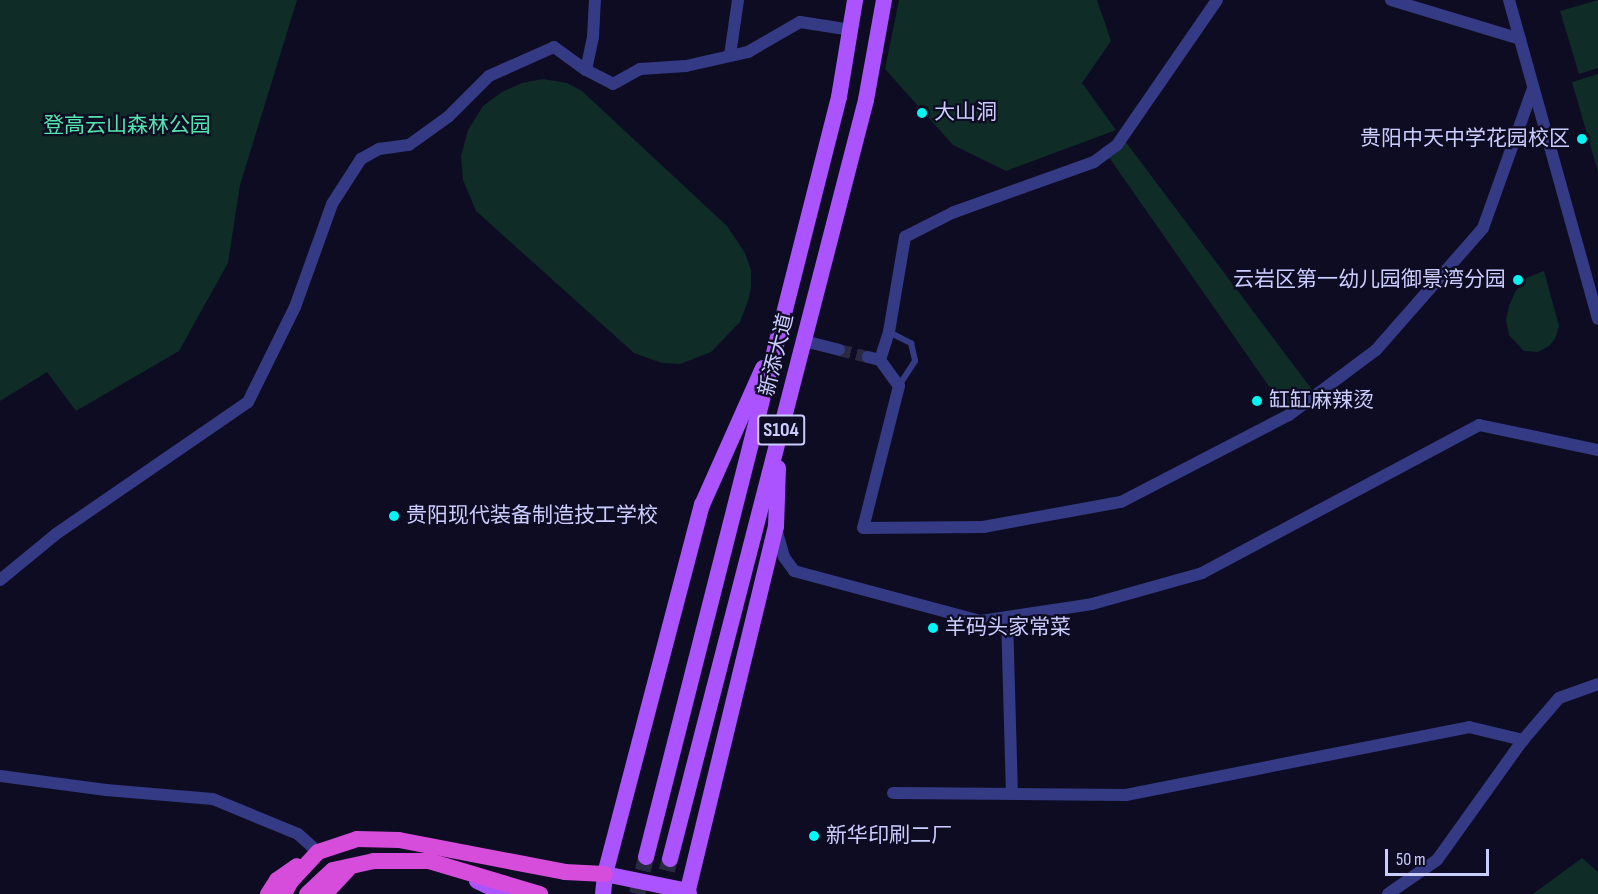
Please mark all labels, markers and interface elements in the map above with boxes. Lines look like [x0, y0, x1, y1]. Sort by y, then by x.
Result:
place label: 大山洞 [934, 100, 997, 126]
marker: 大山洞 [915, 106, 929, 120]
park label: 登高云山森林公园 [43, 113, 211, 139]
place label: 贵阳中天中学花园校区 [1360, 126, 1570, 152]
marker: 贵阳中天中学花园校区 [1575, 132, 1589, 146]
place label: 云岩区第一幼儿园御景湾分园 [1233, 267, 1506, 293]
marker: 云岩区第一幼儿园御景湾分园 [1511, 273, 1525, 287]
street label: 新添大道 [755, 311, 799, 399]
place label: 缸缸麻辣烫 [1269, 388, 1374, 414]
marker: 缸缸麻辣烫 [1250, 394, 1264, 408]
road number: S104 [757, 413, 805, 447]
place label: 贵阳现代装备制造技工学校 [406, 503, 658, 529]
marker: 贵阳现代装备制造技工学校 [387, 509, 401, 523]
place label: 羊码头家常菜 [945, 615, 1071, 641]
marker: 羊码头家常菜 [926, 621, 940, 635]
place label: 新华印刷二厂 [826, 823, 952, 849]
marker: 新华印刷二厂 [807, 829, 821, 843]
scale bar [1388, 837, 1492, 875]
text: 50 m [1396, 849, 1426, 870]

